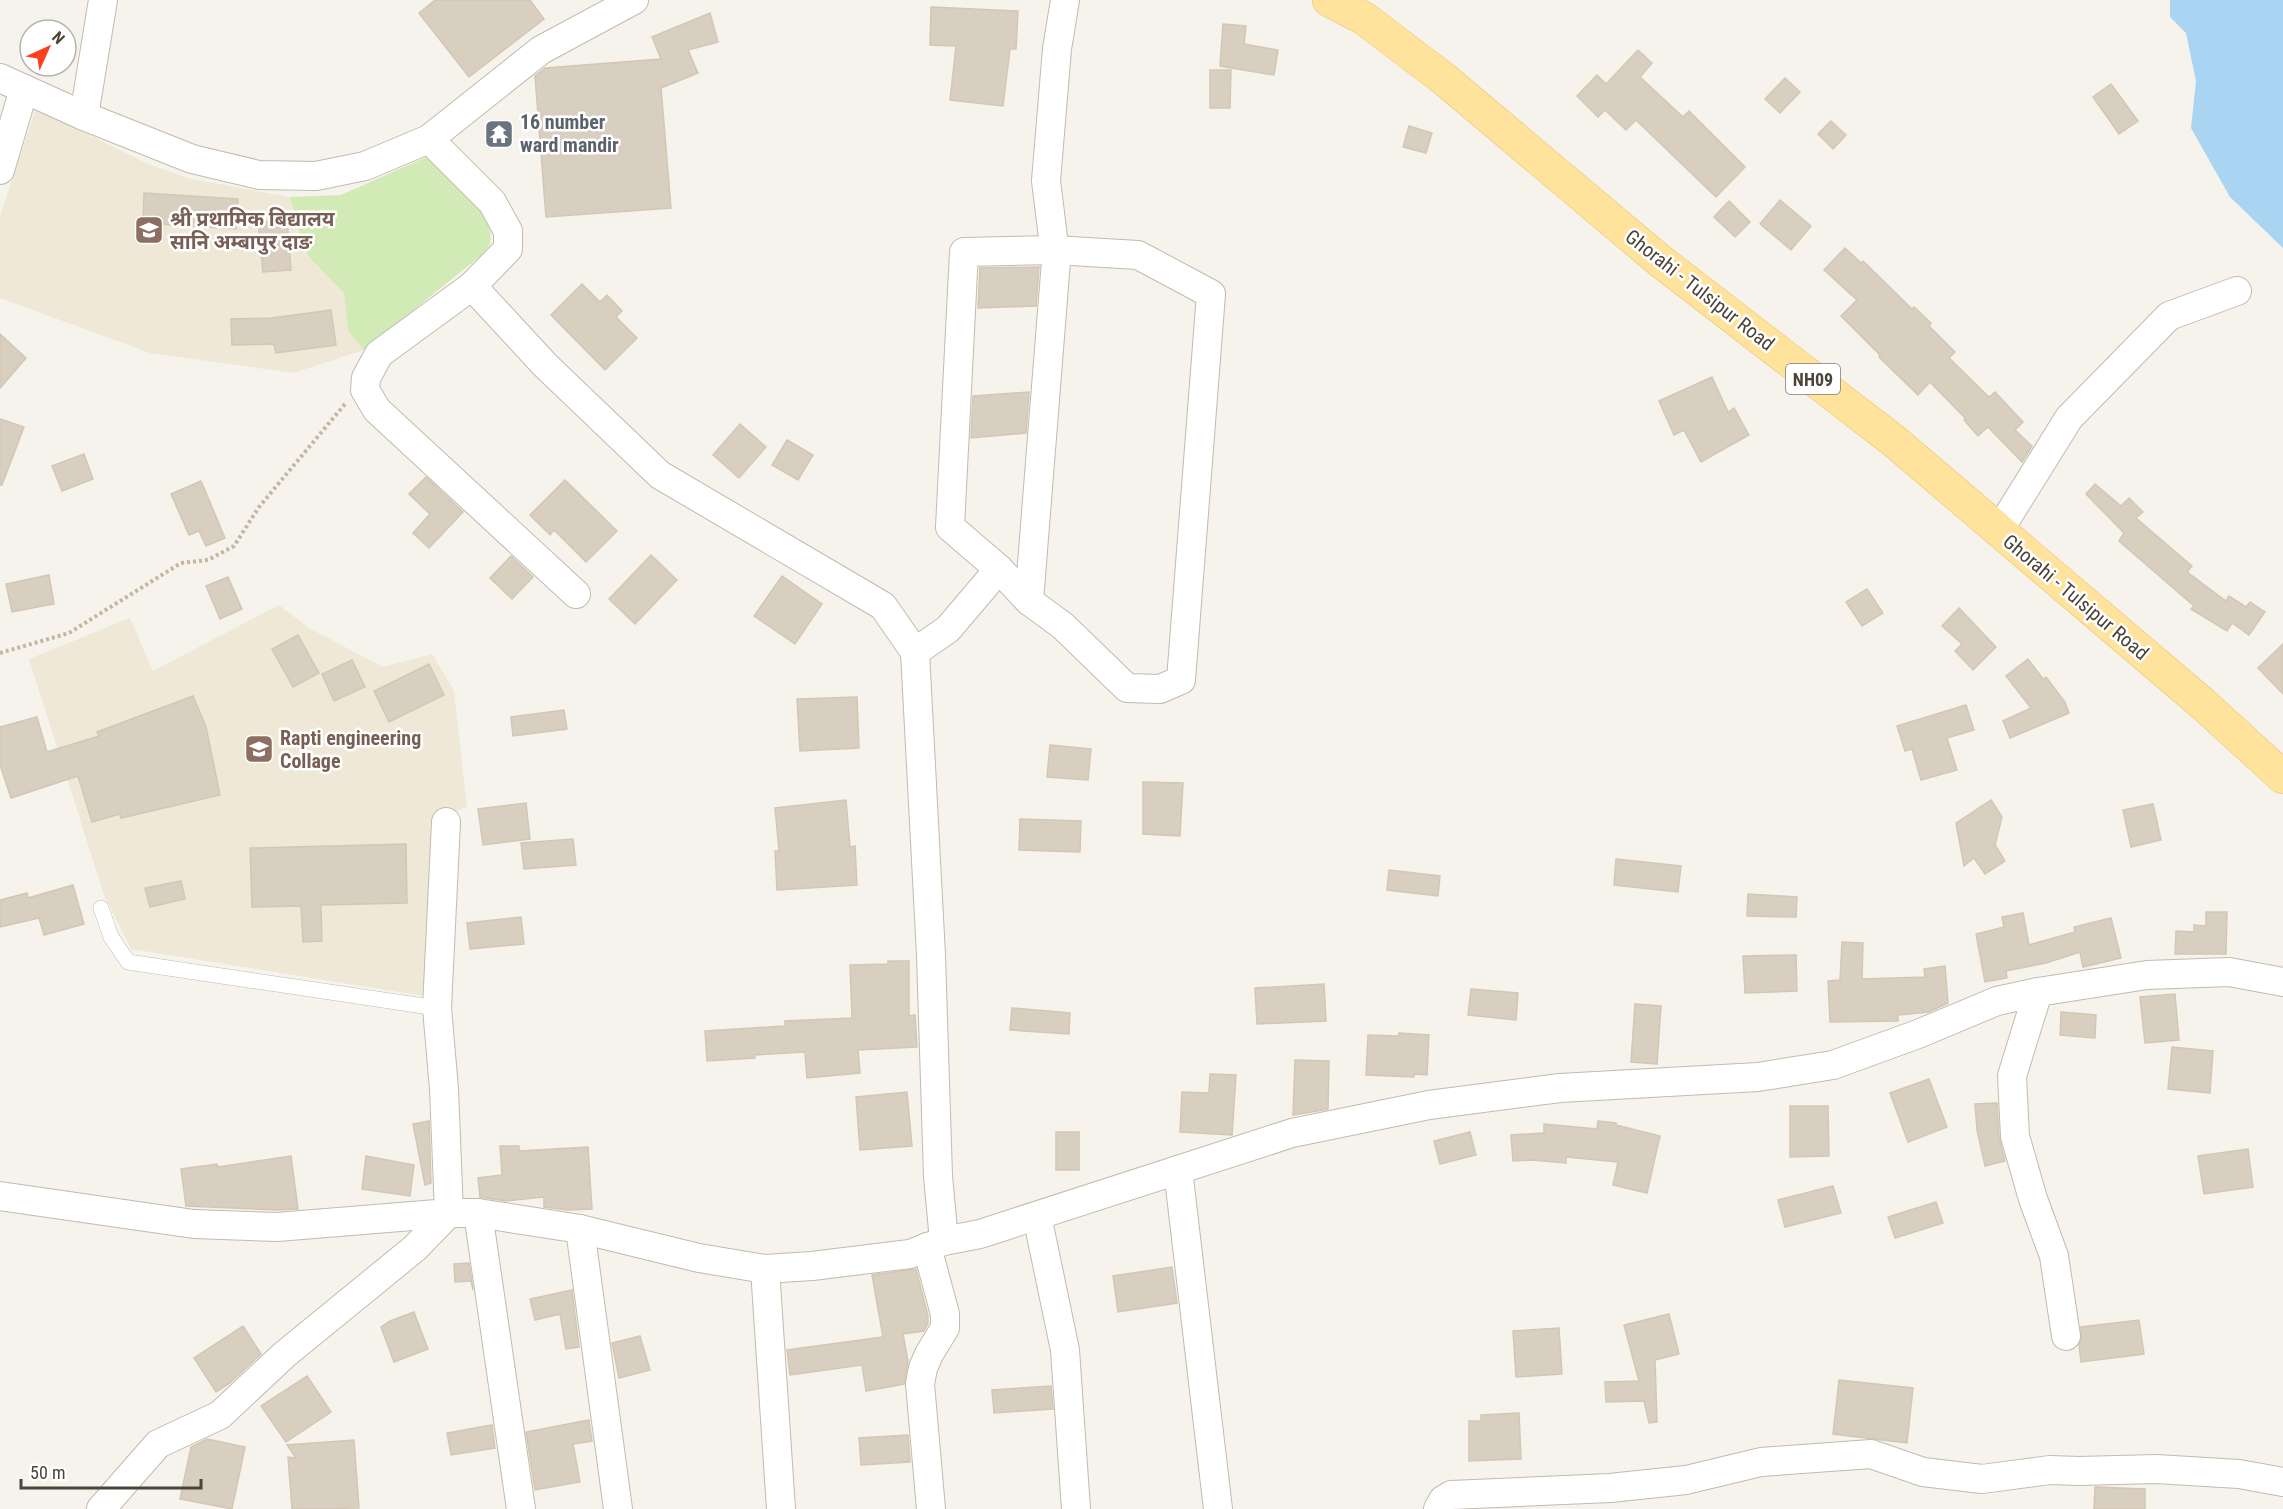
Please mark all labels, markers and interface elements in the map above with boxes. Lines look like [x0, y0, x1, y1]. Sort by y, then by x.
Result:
north arrow [18, 18, 78, 78]
text: N [48, 28, 68, 48]
place label: 16 number ward mandir [520, 110, 619, 157]
temple icon: 16 number ward mandir [483, 118, 515, 150]
place label: श्री प्रथामिक बिद्यालय सानि अम्बापुर दाङ [170, 207, 335, 255]
school or university icon: श्री प्रथामिक बिद्यालय सानि अम्बापुर दाङ [133, 214, 165, 246]
street label: Ghorahi - Tulsipur Road [1621, 224, 1779, 356]
road number: NH09 [1786, 364, 1840, 394]
street label: Ghorahi - Tulsipur Road [1998, 529, 2154, 665]
place label: Rapti engineering Collage [280, 726, 421, 773]
school or university icon: Rapti engineering Collage [243, 733, 275, 765]
scale bar [21, 1452, 201, 1490]
text: 50 m [30, 1462, 65, 1483]

